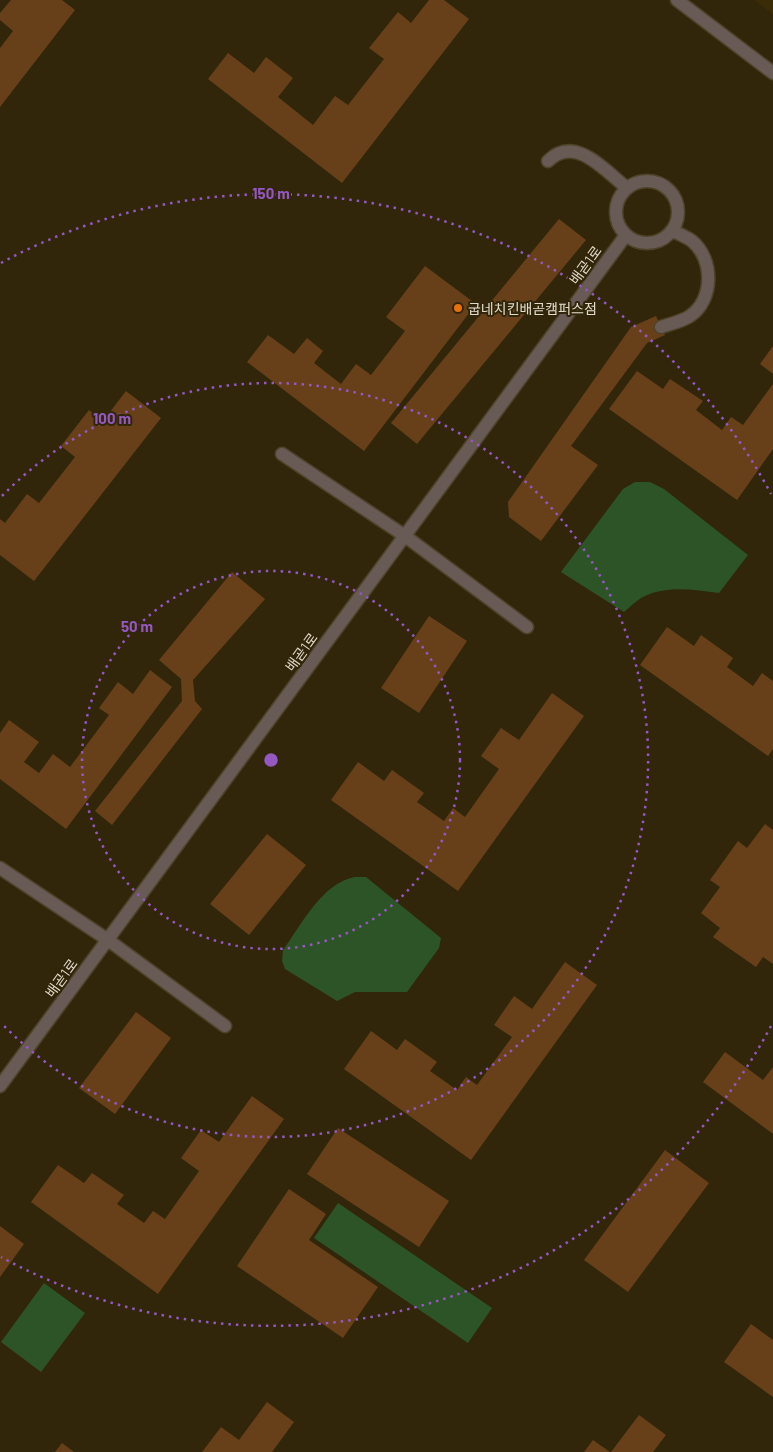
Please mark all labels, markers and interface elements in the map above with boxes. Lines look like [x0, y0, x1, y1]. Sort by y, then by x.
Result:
text: 150 m [252, 184, 290, 202]
street label: 배곧1로 [565, 242, 605, 288]
place label: 굽네치킨배곧캠퍼스점 [468, 300, 597, 317]
marker: 굽네치킨배곧캠퍼스점 [452, 302, 464, 314]
text: 100 m [93, 409, 131, 427]
text: 50 m [121, 617, 153, 635]
street label: 배곧1로 [281, 629, 321, 675]
centre of rings [262, 751, 280, 769]
street label: 배곧1로 [41, 955, 81, 1001]

